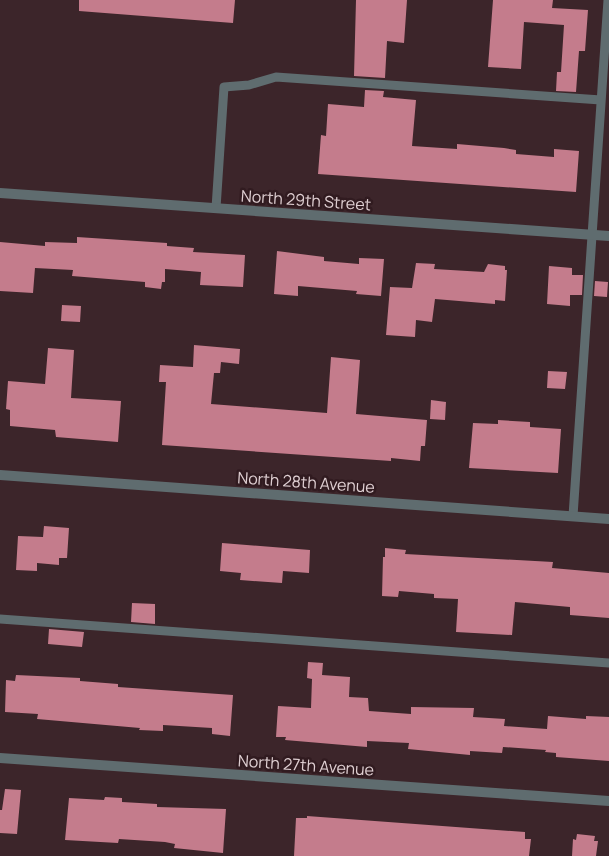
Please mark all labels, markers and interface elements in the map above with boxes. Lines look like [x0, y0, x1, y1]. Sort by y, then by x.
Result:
street label: North 29th Street [240, 184, 372, 216]
street label: North 28th Avenue [237, 466, 375, 498]
street label: North 27th Avenue [237, 749, 375, 781]

